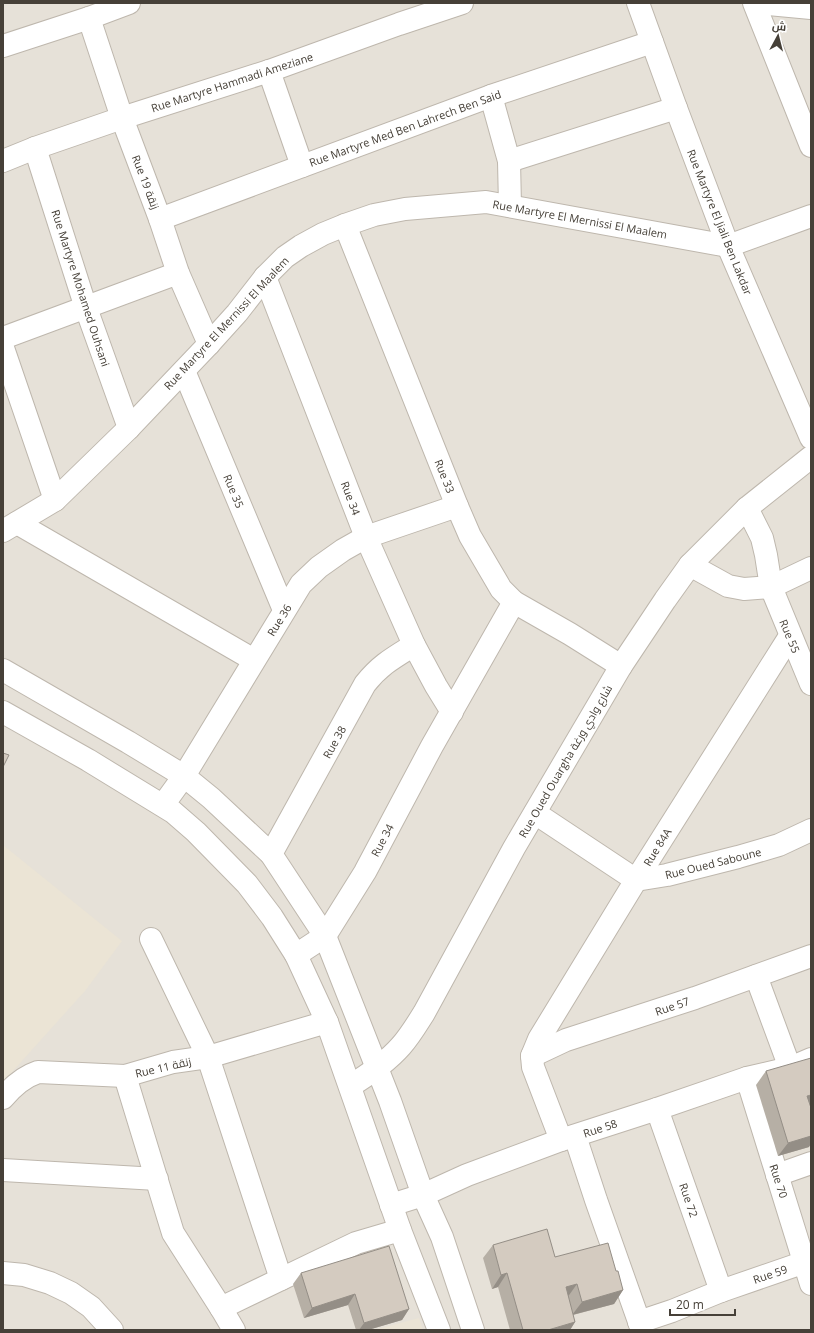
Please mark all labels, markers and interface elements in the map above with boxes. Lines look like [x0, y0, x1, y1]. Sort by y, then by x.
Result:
north arrow [758, 16, 798, 56]
text: ش [771, 17, 787, 34]
street label: Rue Martyre Hammadi Ameziane [149, 49, 315, 115]
street label: Rue Martyre Med Ben Lahrech Ben Said [307, 86, 503, 170]
street label: Rue Martyre El Jiali Ben Lakdar [684, 147, 756, 298]
street label: Rue 19 زنقة [129, 153, 163, 212]
street label: Rue Martyre El Mernissi El Maalem [492, 196, 668, 242]
street label: Rue Martyre Mohamed Ouhsani [48, 208, 114, 368]
street label: Rue Martyre El Mernissi El Maalem [160, 253, 292, 393]
street label: Rue 33 [431, 457, 459, 495]
street label: Rue 35 [220, 472, 248, 510]
street label: Rue 34 [338, 479, 365, 518]
street label: Rue 36 [263, 601, 295, 639]
street label: Rue 55 [776, 617, 804, 655]
street label: Rue Oued Ouargha شارع وادي ورغة [515, 682, 617, 841]
street label: Rue 38 [319, 723, 349, 761]
street label: Rue 34 [367, 820, 397, 859]
street label: Rue 84A [639, 825, 675, 869]
street label: Rue Oued Saboune [663, 844, 763, 882]
street label: Rue 57 [653, 993, 691, 1019]
street label: Rue 11 زنقة [133, 1053, 193, 1081]
street label: Rue 58 [581, 1115, 619, 1141]
street label: Rue 70 [766, 1162, 792, 1200]
street label: Rue 72 [676, 1181, 702, 1219]
street label: Rue 59 [751, 1261, 789, 1287]
scale bar [670, 1291, 735, 1317]
text: 20 m [676, 1296, 704, 1313]

